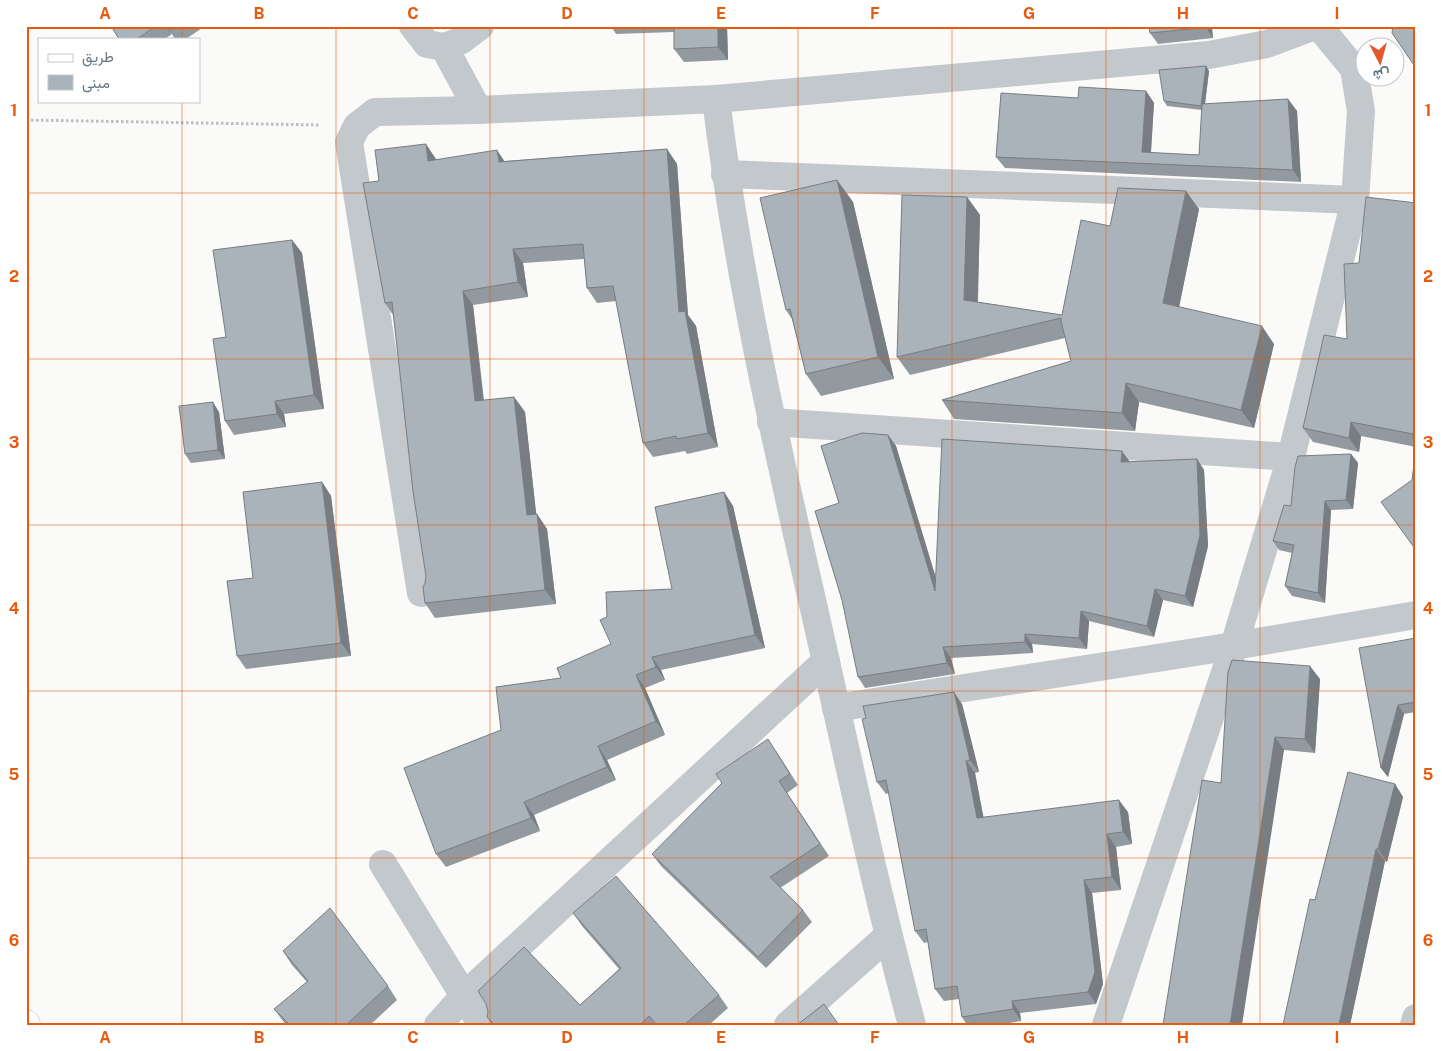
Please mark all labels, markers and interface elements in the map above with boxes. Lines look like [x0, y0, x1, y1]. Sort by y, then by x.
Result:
text: A [99, 4, 111, 23]
text: B [254, 4, 265, 23]
text: C [407, 4, 419, 23]
text: D [561, 4, 573, 23]
text: E [716, 4, 726, 23]
text: F [870, 4, 880, 23]
text: G [1023, 4, 1035, 23]
text: H [1177, 4, 1189, 23]
text: I [1335, 4, 1339, 23]
legend [38, 38, 200, 102]
north arrow [1354, 38, 1404, 88]
text: طريق [82, 48, 114, 67]
text: ش [1372, 65, 1391, 84]
text: مبنى [82, 74, 110, 93]
text: 1 [11, 101, 17, 120]
text: 1 [1425, 101, 1431, 120]
text: 2 [9, 267, 19, 286]
text: 2 [1423, 267, 1433, 286]
text: 3 [9, 433, 19, 452]
text: 3 [1423, 433, 1433, 452]
text: 4 [9, 599, 20, 618]
text: 4 [1423, 599, 1434, 618]
text: 5 [9, 765, 20, 784]
text: 5 [1423, 765, 1434, 784]
text: 6 [9, 931, 19, 950]
text: 6 [1423, 931, 1433, 950]
text: A [99, 1028, 111, 1047]
text: B [254, 1028, 265, 1047]
text: C [407, 1028, 419, 1047]
text: D [561, 1028, 573, 1047]
text: E [716, 1028, 726, 1047]
text: F [870, 1028, 880, 1047]
text: G [1023, 1028, 1035, 1047]
text: H [1177, 1028, 1189, 1047]
text: I [1335, 1028, 1339, 1047]

